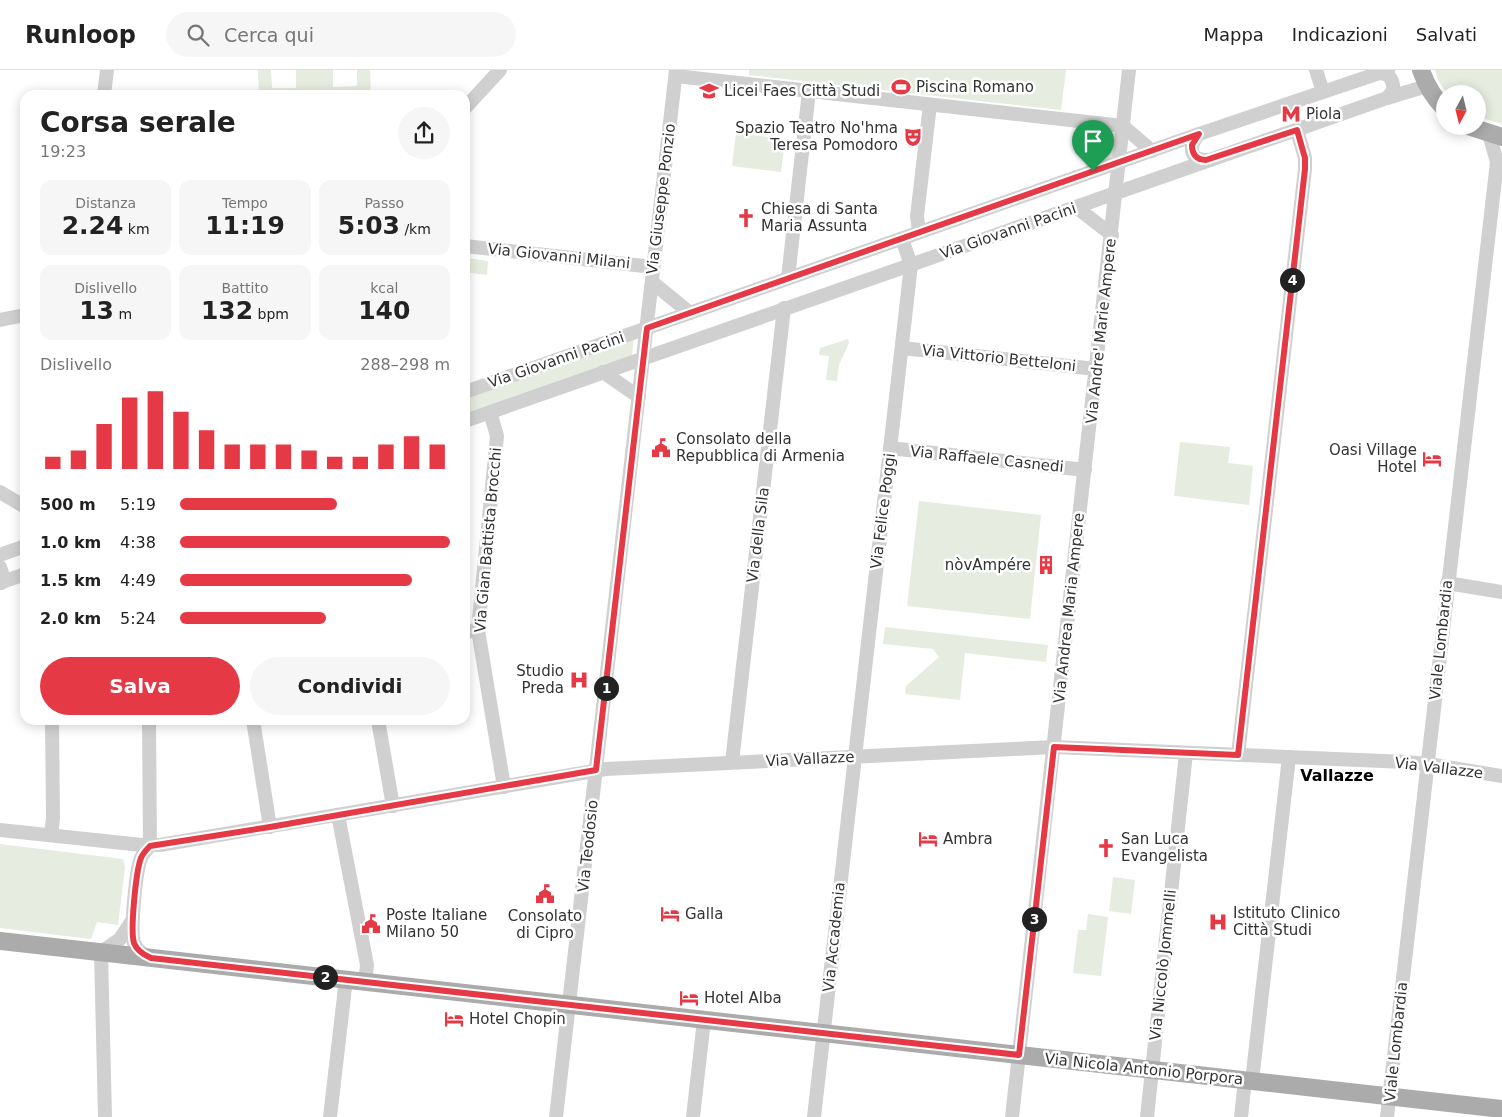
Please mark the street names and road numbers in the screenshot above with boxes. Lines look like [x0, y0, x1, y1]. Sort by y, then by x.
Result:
street label: Via Giuseppe Ponzio [643, 123, 679, 275]
street label: Via Giovanni Pacini [938, 199, 1078, 263]
street label: Via Andre' Marie Ampere [1082, 237, 1120, 425]
street label: Via Giovanni Milani [487, 240, 631, 272]
street label: Via Giovanni Pacini [486, 328, 626, 392]
street label: Via Vittorio Betteloni [921, 341, 1077, 375]
street label: Via Raffaele Casnedi [909, 442, 1065, 476]
street label: Via Gian Battista Brocchi [471, 447, 505, 633]
street label: Via Felice Poggi [867, 452, 899, 570]
street label: Via della Sila [743, 486, 773, 584]
street label: Via Andrea Maria Ampere [1050, 512, 1088, 704]
street label: Viale Lombardia [1426, 579, 1456, 701]
street label: Via Vallazze [765, 748, 855, 770]
street label: Via Vallazze [1394, 754, 1484, 782]
street label: Via Teodosio [574, 799, 602, 893]
street label: Via Accademia [819, 881, 849, 993]
street label: Via Niccolò Jommelli [1146, 889, 1180, 1041]
street label: Viale Lombardia [1381, 981, 1411, 1103]
street label: Via Nicola Antonio Porpora [1044, 1050, 1244, 1088]

